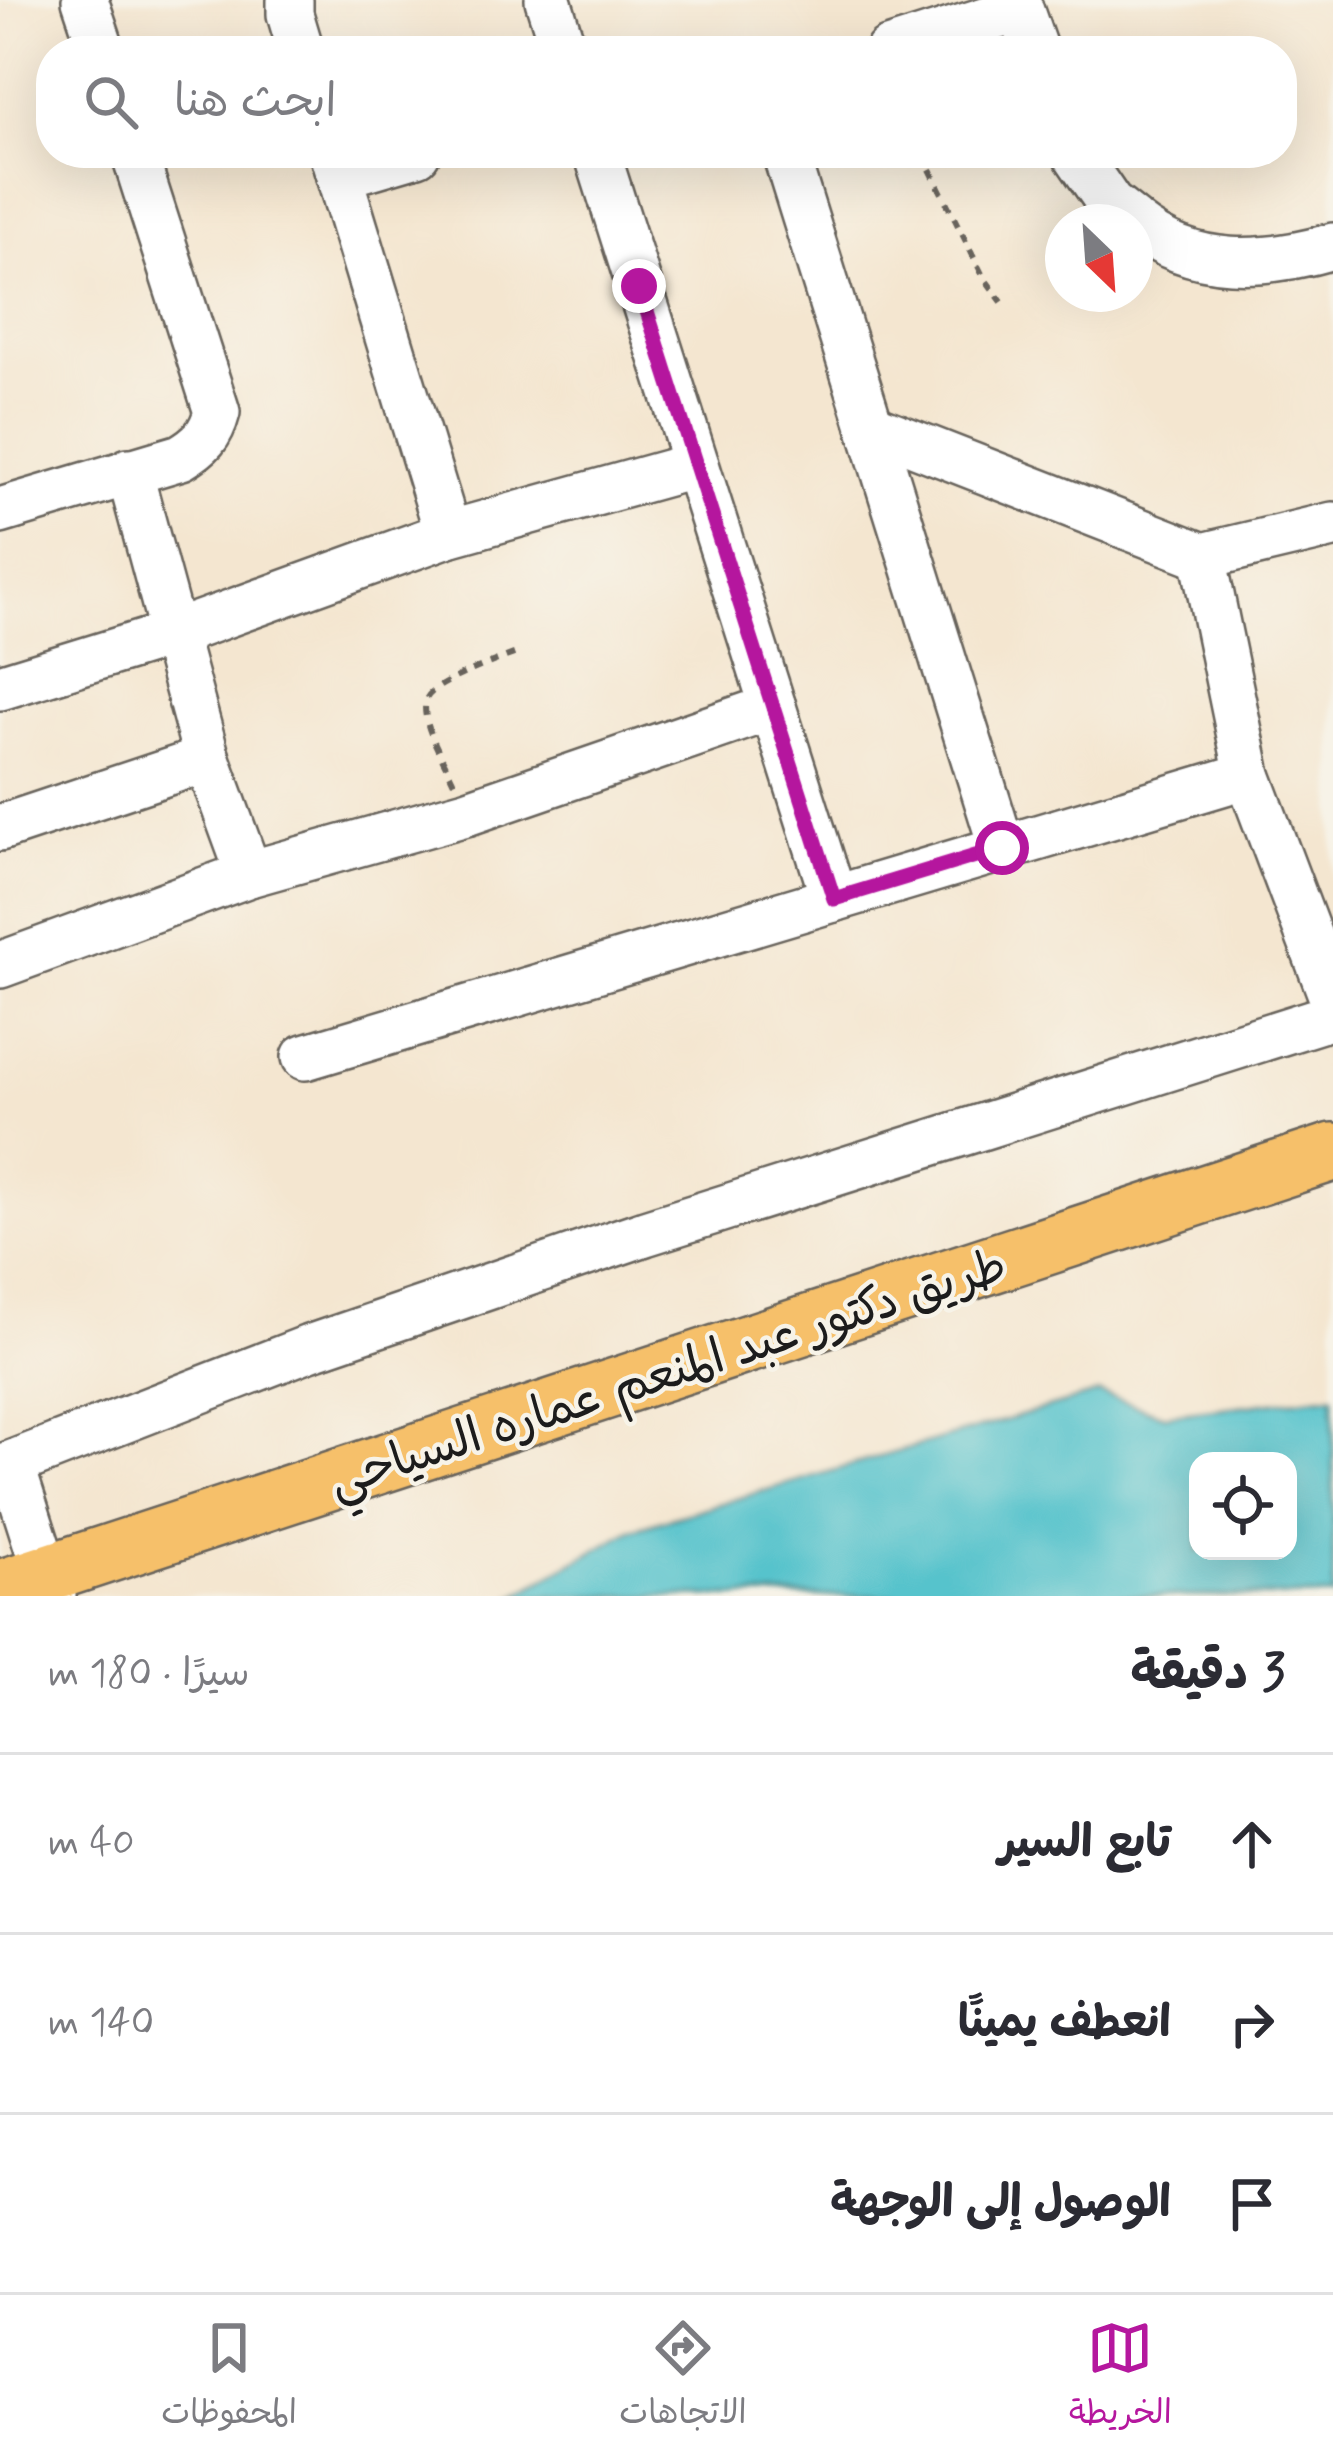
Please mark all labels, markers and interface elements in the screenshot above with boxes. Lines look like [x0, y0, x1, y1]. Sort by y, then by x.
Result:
search box [36, 36, 1297, 168]
icon: search [78, 69, 144, 135]
text: ابحث هنا [174, 73, 337, 132]
north arrow [1045, 204, 1153, 312]
route end [612, 259, 666, 313]
route start [975, 821, 1029, 875]
street label: طريق دكتور عبد المنعم عماره السياحي [321, 1235, 1017, 1520]
map controls [1189, 1452, 1297, 1560]
button: locate [1189, 1452, 1297, 1560]
text: 3 دقيقة [1131, 1641, 1285, 1707]
text: سيرًا · 180 m [48, 1649, 250, 1700]
icon: ahead [1219, 1811, 1285, 1877]
text: تابع السير [998, 1814, 1171, 1873]
text: 40 m [48, 1818, 135, 1869]
icon: right [1219, 1991, 1285, 2057]
text: انعطف يمينًا [958, 1994, 1171, 2053]
text: 140 m [48, 1998, 154, 2049]
icon: arrive [1219, 2171, 1285, 2237]
text: الوصول إلى الوجهة [830, 2174, 1171, 2233]
tab: المحفوظات [161, 2315, 297, 2441]
tab: الاتجاهات [619, 2315, 747, 2441]
tab: الخريطة [1069, 2315, 1172, 2441]

